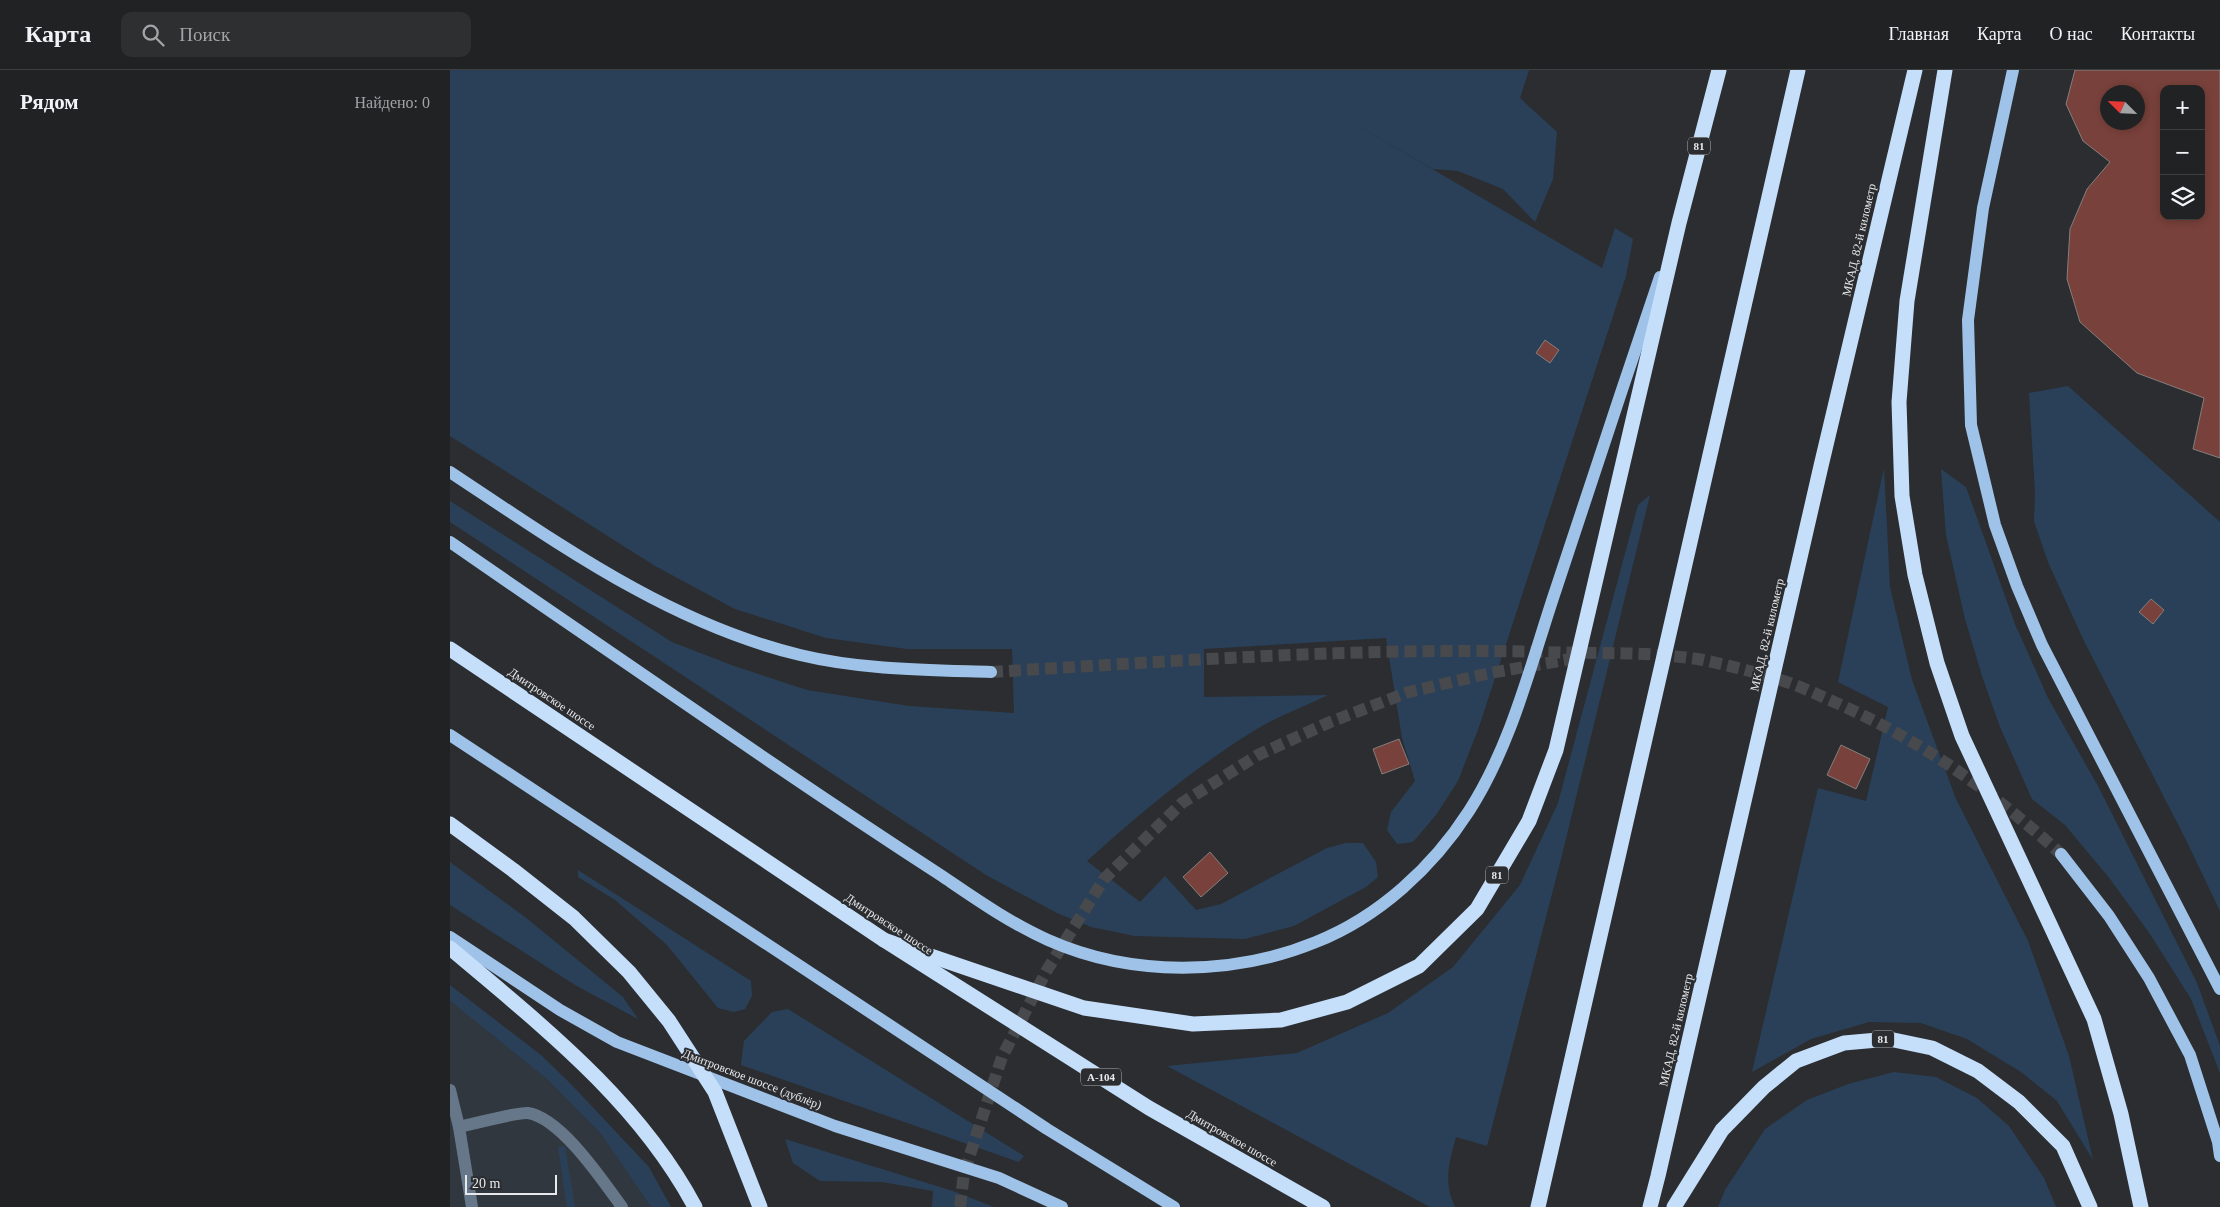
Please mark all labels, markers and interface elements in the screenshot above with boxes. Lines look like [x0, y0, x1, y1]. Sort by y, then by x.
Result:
search box [121, 12, 471, 57]
text: Карта [25, 21, 91, 47]
icon: search [139, 21, 167, 49]
text: Поиск [179, 24, 230, 45]
text: Главная [1889, 24, 1949, 44]
text: Карта [1977, 24, 2022, 44]
text: О нас [2050, 24, 2093, 44]
text: Контакты [2121, 24, 2195, 44]
north arrow [2100, 85, 2145, 130]
map controls [2160, 85, 2205, 220]
button: + [2160, 85, 2205, 130]
text: Рядом [20, 90, 79, 114]
text: Найдено: 0 [355, 94, 430, 111]
button: − [2160, 130, 2205, 175]
road number: 81 [1688, 138, 1710, 154]
button: layers [2160, 175, 2205, 220]
street label: МКАД, 82-й километр [1839, 182, 1879, 298]
street label: МКАД, 82-й километр [1747, 577, 1787, 693]
street label: Дмитровское шоссе [506, 665, 598, 733]
road number: 81 [1486, 866, 1508, 884]
street label: Дмитровское шоссе [842, 890, 936, 958]
street label: МКАД, 82-й километр [1656, 972, 1696, 1088]
road number: 81 [1872, 1031, 1894, 1048]
street label: Дмитровское шоссе (дублёр) [680, 1046, 824, 1112]
road number: А-104 [1081, 1069, 1121, 1086]
street label: Дмитровское шоссе [1184, 1106, 1280, 1170]
scale bar [465, 1172, 558, 1195]
text: 20 m [472, 1176, 500, 1191]

